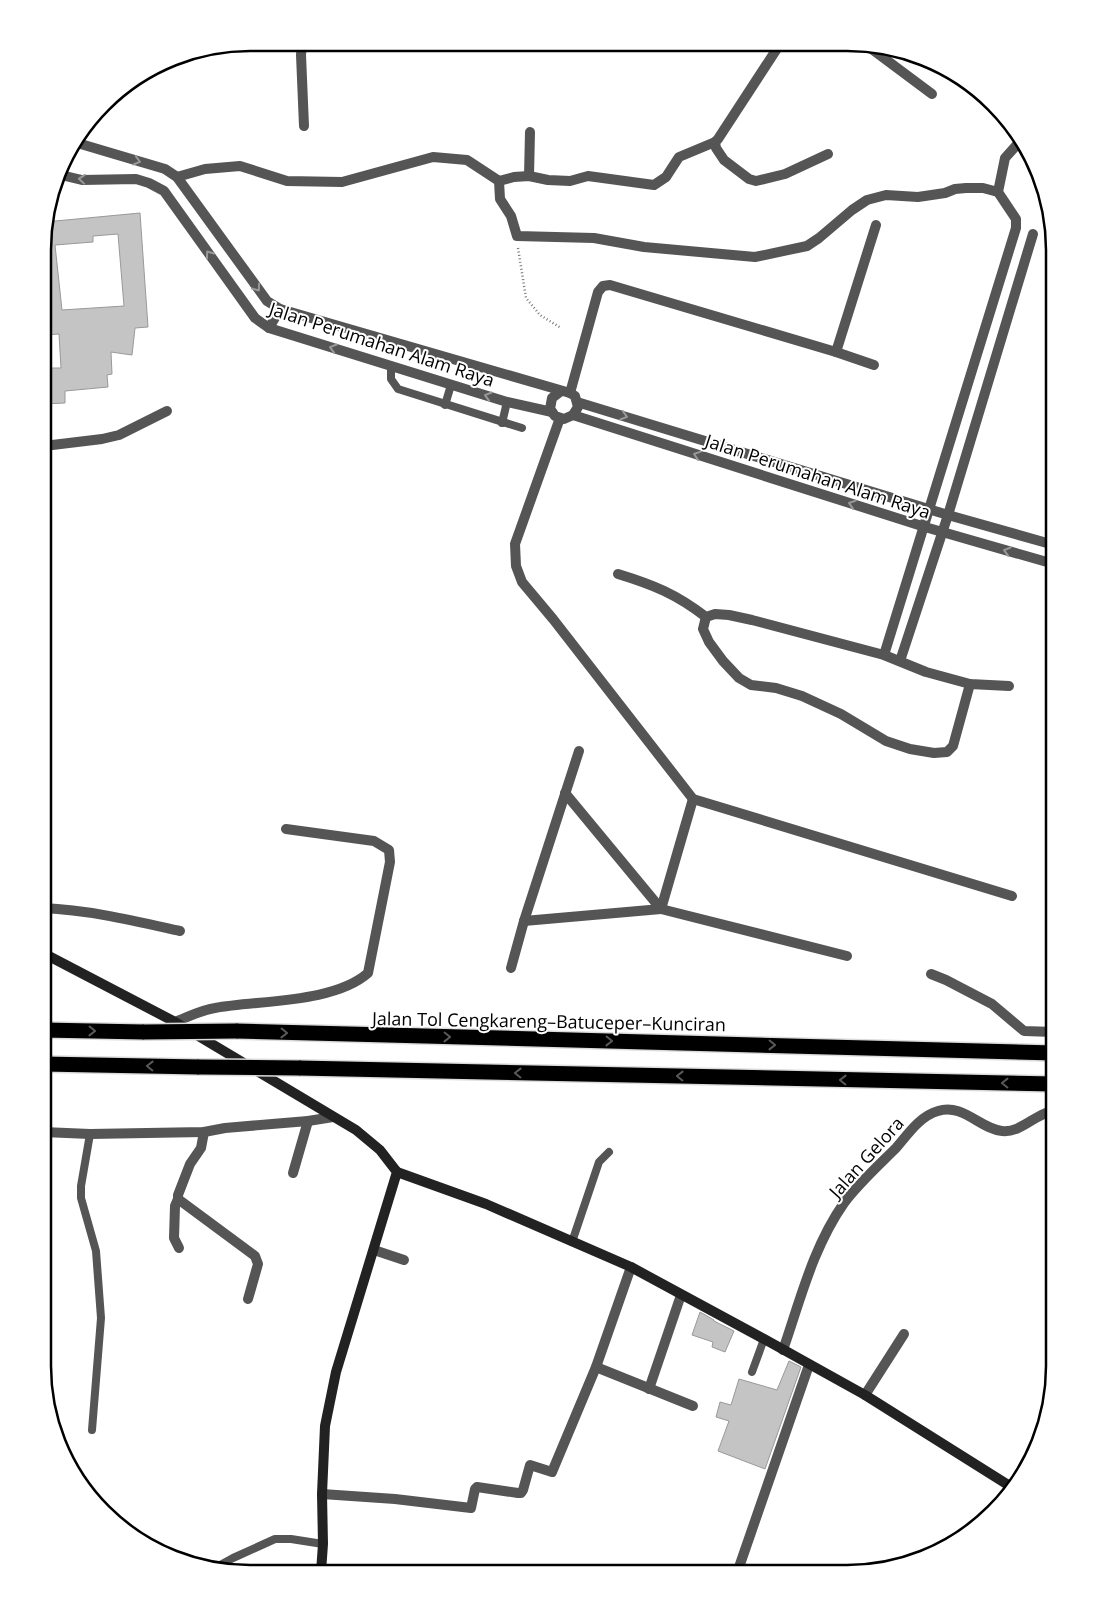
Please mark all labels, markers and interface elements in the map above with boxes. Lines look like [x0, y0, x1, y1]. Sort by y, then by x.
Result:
one-way arrow [133, 155, 141, 165]
one-way arrow [77, 174, 85, 185]
one-way arrow [206, 250, 215, 260]
one-way arrow [251, 282, 260, 292]
street label: Jalan Perumahan Alam Raya [265, 296, 498, 392]
one-way arrow [329, 343, 337, 353]
one-way arrow [484, 392, 492, 402]
one-way arrow [619, 410, 627, 420]
street label: Jalan Perumahan Alam Raya [701, 428, 934, 524]
one-way arrow [693, 450, 702, 460]
one-way arrow [848, 500, 857, 510]
one-way arrow [1004, 546, 1012, 556]
street label: Jalan Tol Cengkareng–Batuceper–Kunciran [370, 1006, 726, 1036]
one-way arrow [88, 1026, 96, 1036]
one-way arrow [281, 1028, 289, 1038]
one-way arrow [444, 1032, 451, 1042]
one-way arrow [606, 1036, 614, 1046]
one-way arrow [768, 1040, 776, 1051]
one-way arrow [146, 1061, 154, 1071]
one-way arrow [514, 1068, 522, 1078]
one-way arrow [676, 1071, 684, 1081]
one-way arrow [839, 1075, 846, 1085]
one-way arrow [1001, 1078, 1009, 1088]
street label: Jalan Gelora [822, 1111, 909, 1204]

